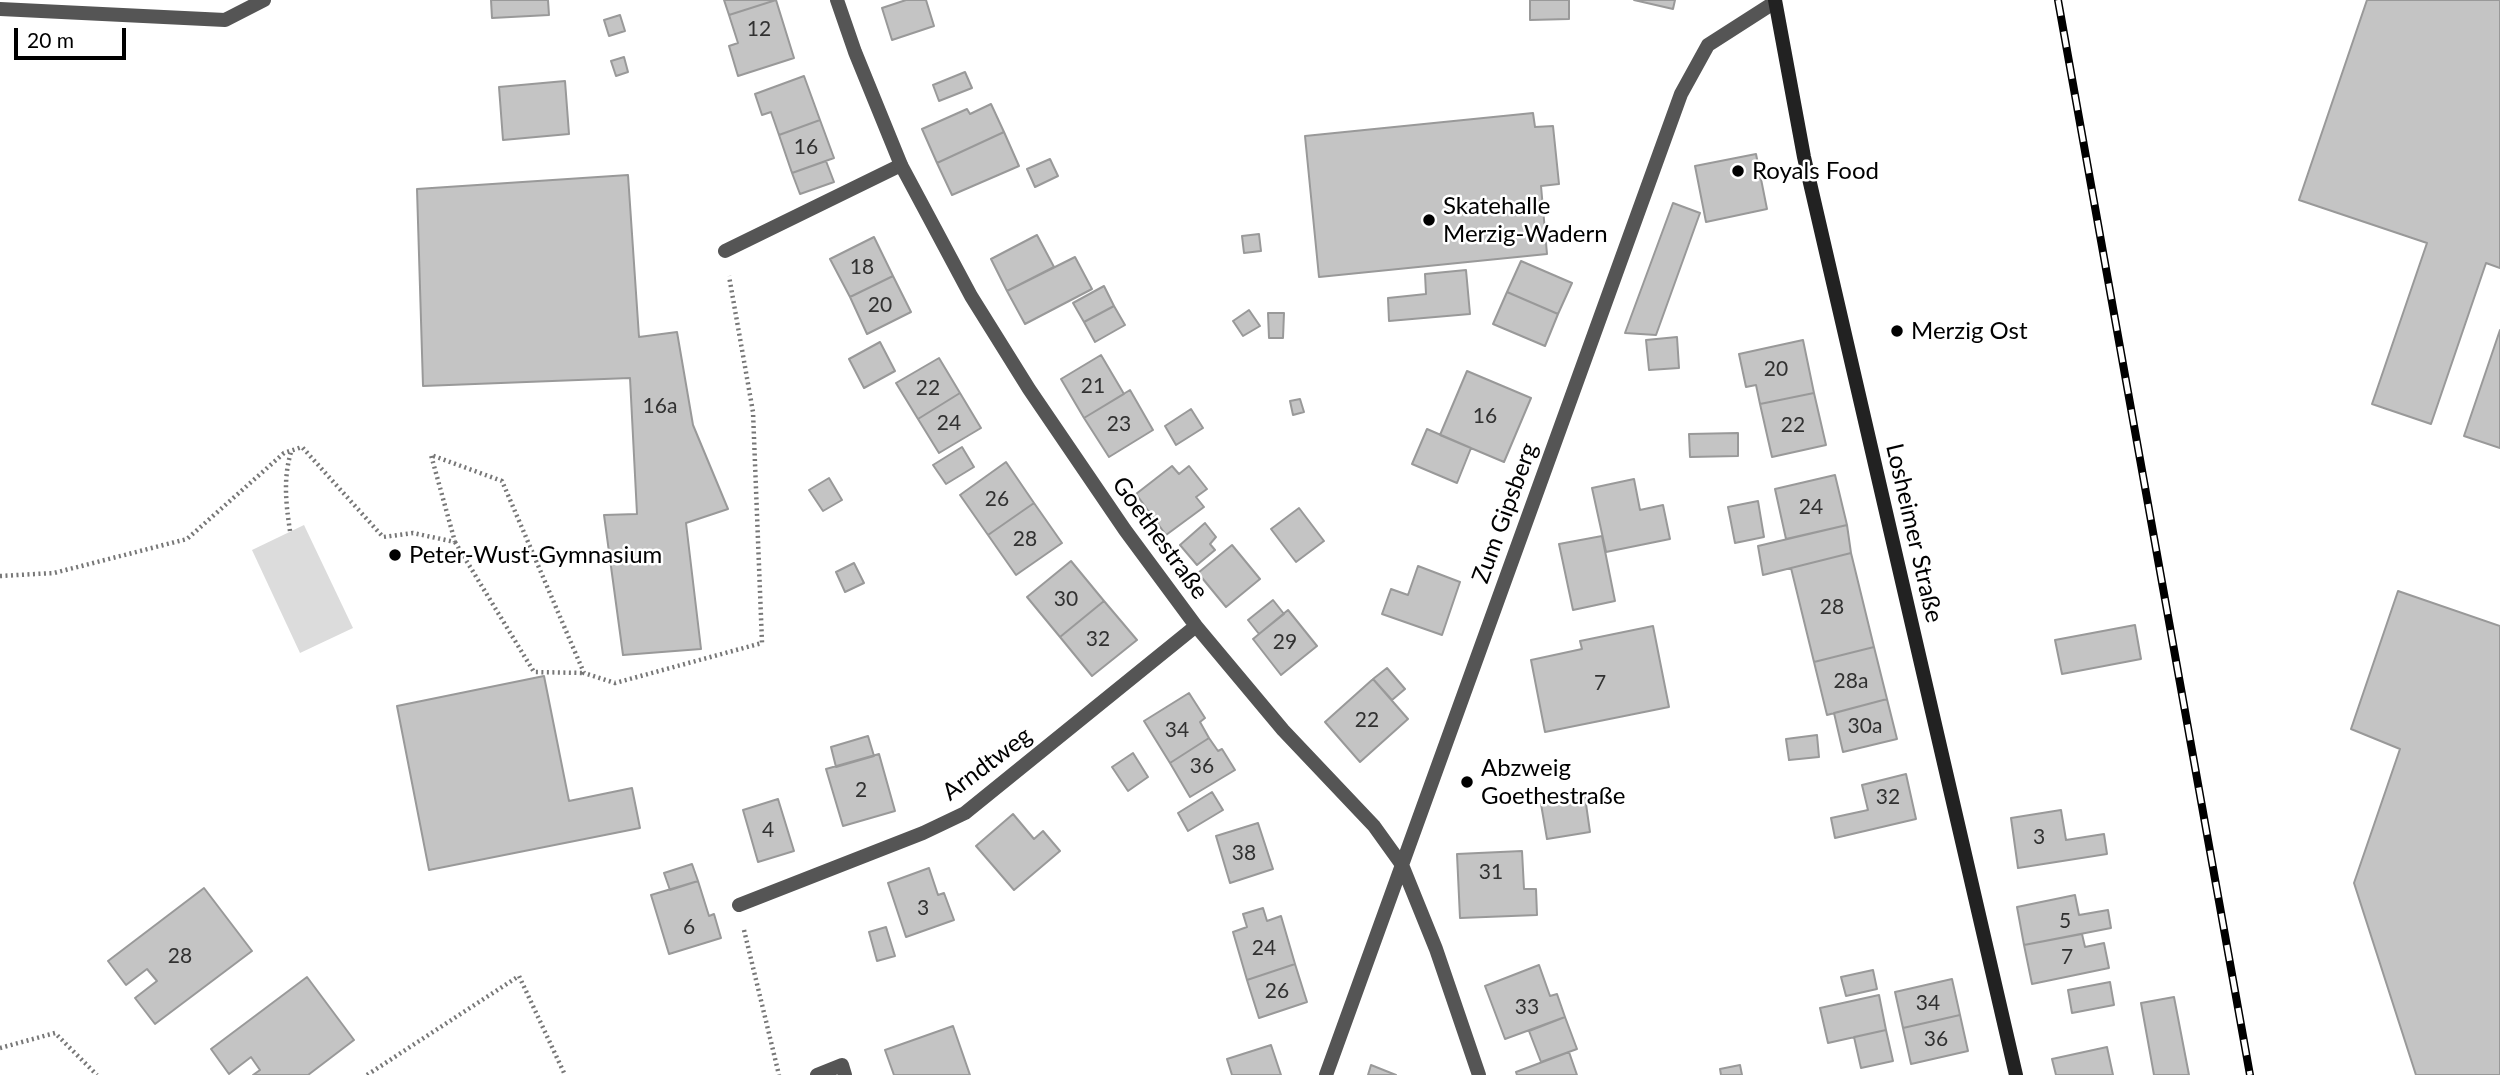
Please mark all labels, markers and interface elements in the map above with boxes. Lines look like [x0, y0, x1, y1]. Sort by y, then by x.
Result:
scale bar [18, 14, 130, 58]
house number: 12 [747, 16, 771, 42]
text: 20 m [27, 27, 74, 52]
house number: 16 [794, 134, 818, 160]
place label: Royals Food [1752, 157, 1879, 185]
marker: Royals Food [1730, 163, 1746, 179]
place label: Skatehalle Merzig-Wadern [1443, 192, 1608, 248]
marker: Skatehalle Merzig-Wadern [1421, 212, 1437, 228]
house number: 18 [850, 254, 874, 280]
house number: 20 [868, 292, 892, 318]
place label: Merzig Ost [1911, 317, 2028, 345]
marker: Merzig Ost [1889, 323, 1905, 339]
house number: 20 [1764, 356, 1788, 382]
house number: 21 [1081, 373, 1105, 399]
house number: 22 [916, 375, 940, 401]
house number: 16a [643, 393, 677, 419]
house number: 16 [1473, 403, 1497, 429]
house number: 24 [937, 410, 961, 436]
house number: 23 [1107, 411, 1131, 437]
house number: 22 [1781, 412, 1805, 438]
street label: Zum Gipsberg [1466, 439, 1544, 587]
street label: Losheimer Straße [1879, 441, 1949, 625]
street label: Goethestraße [1106, 471, 1214, 605]
house number: 26 [985, 486, 1009, 512]
house number: 24 [1799, 494, 1823, 520]
house number: 28 [1013, 526, 1037, 552]
place label: Peter-Wust-Gymnasium [409, 541, 662, 569]
marker: Peter-Wust-Gymnasium [387, 547, 403, 563]
house number: 30 [1054, 586, 1078, 612]
house number: 28 [1820, 594, 1844, 620]
house number: 32 [1086, 626, 1110, 652]
house number: 29 [1273, 629, 1297, 655]
house number: 28a [1834, 668, 1868, 694]
house number: 7 [1594, 670, 1606, 696]
house number: 22 [1355, 707, 1379, 733]
house number: 30a [1848, 713, 1882, 739]
house number: 34 [1165, 717, 1189, 743]
street label: Arndtweg [937, 721, 1037, 807]
house number: 36 [1190, 753, 1214, 779]
place label: Abzweig Goethestraße [1481, 754, 1625, 810]
marker: Abzweig Goethestraße [1459, 774, 1475, 790]
house number: 2 [855, 777, 867, 803]
house number: 32 [1876, 784, 1900, 810]
house number: 4 [762, 817, 774, 843]
house number: 3 [2033, 824, 2045, 850]
house number: 38 [1232, 840, 1256, 866]
house number: 31 [1479, 859, 1503, 885]
house number: 3 [917, 895, 929, 921]
house number: 5 [2059, 908, 2071, 934]
house number: 6 [683, 914, 695, 940]
house number: 24 [1252, 935, 1276, 961]
house number: 28 [168, 943, 192, 969]
house number: 7 [2061, 944, 2073, 970]
house number: 26 [1265, 978, 1289, 1004]
house number: 34 [1916, 990, 1940, 1016]
house number: 33 [1515, 994, 1539, 1020]
house number: 36 [1924, 1026, 1948, 1052]

